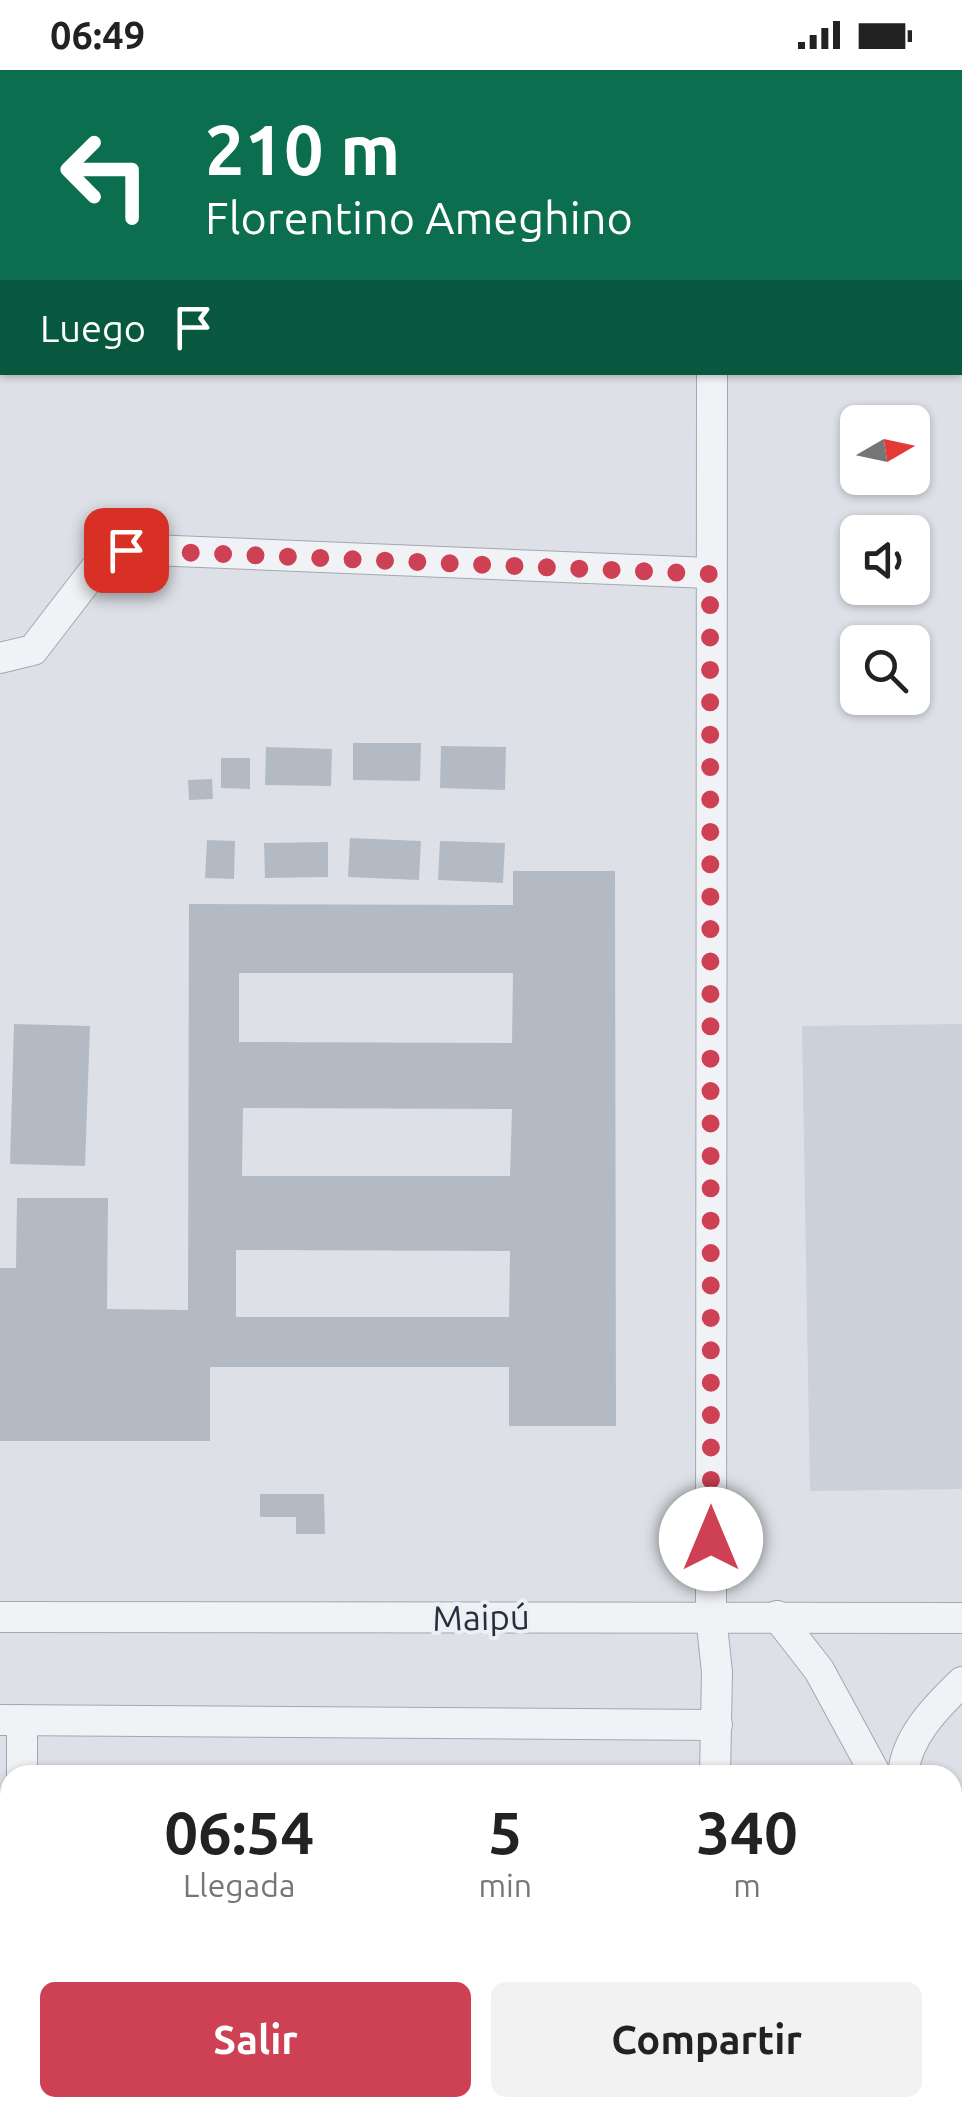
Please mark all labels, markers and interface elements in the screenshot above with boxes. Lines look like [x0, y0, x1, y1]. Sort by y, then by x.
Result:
text: 06:49 [50, 14, 145, 56]
icon: left [40, 110, 170, 240]
text: 210 m [205, 110, 400, 188]
text: Florentino Ameghino [205, 192, 633, 243]
icon: arrive [166, 300, 221, 355]
text: Luego [40, 307, 146, 349]
north arrow [840, 405, 930, 495]
map controls [840, 405, 930, 715]
pin [84, 508, 169, 593]
button: sound [840, 515, 930, 605]
icon: arrive [99, 523, 154, 578]
button: search [840, 625, 930, 715]
position arrow [659, 1487, 763, 1591]
street label: Maipú [432, 1596, 530, 1638]
text: 06:54 [164, 1798, 314, 1865]
text: 5 [488, 1798, 522, 1865]
text: 340 [696, 1798, 798, 1865]
text: Llegada [183, 1867, 295, 1903]
text: min [478, 1867, 532, 1903]
text: m [733, 1867, 761, 1903]
button: Salir [40, 1982, 471, 2097]
button: Compartir [491, 1982, 922, 2097]

